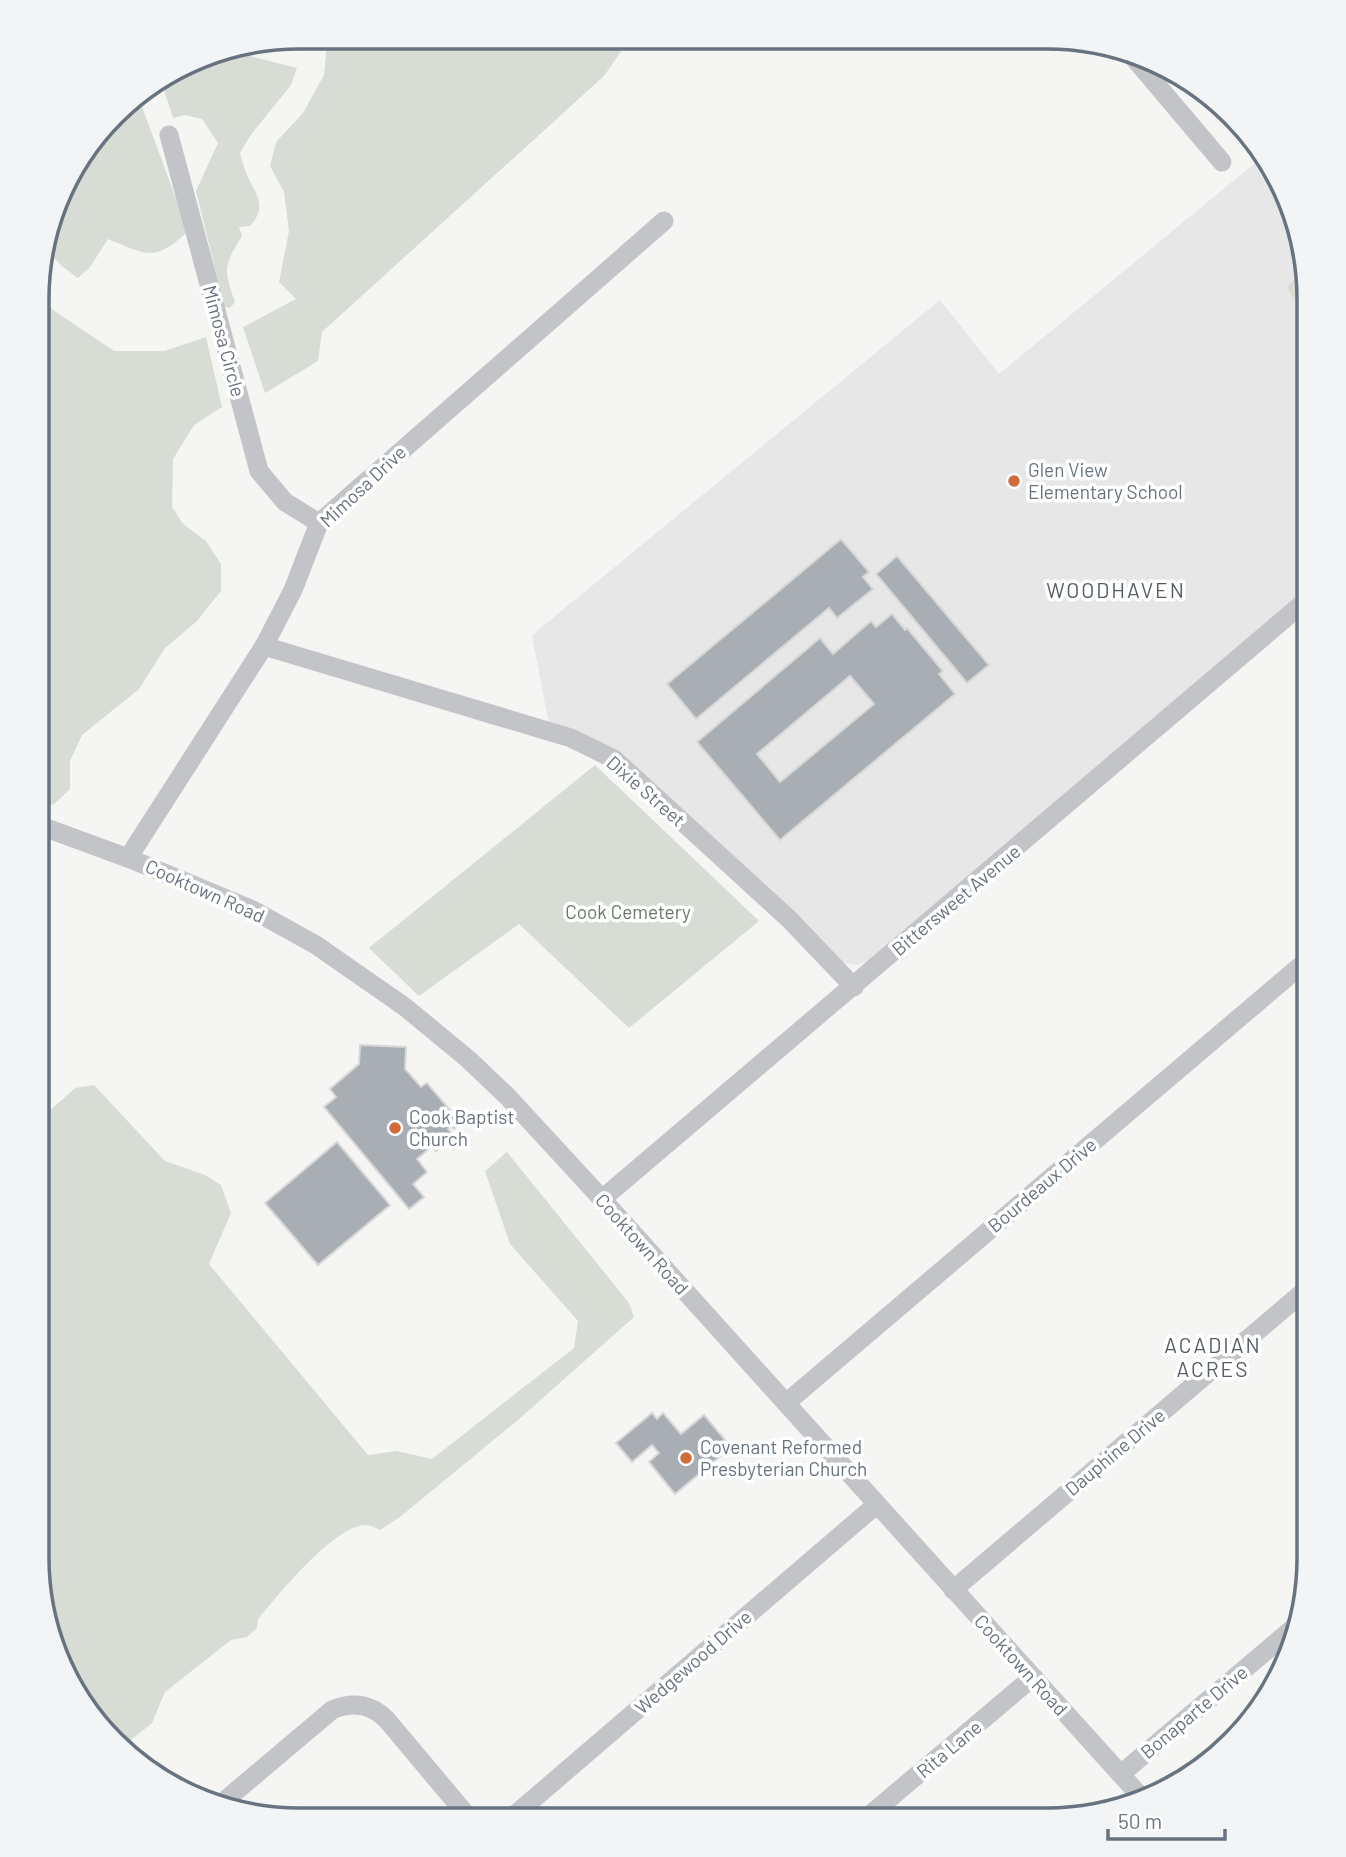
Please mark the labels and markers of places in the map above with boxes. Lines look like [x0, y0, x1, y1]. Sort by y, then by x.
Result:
place label: Glen View Elementary School [1028, 458, 1183, 503]
marker: Glen View Elementary School [1006, 473, 1022, 489]
place label: Cook Baptist Church [409, 1105, 514, 1150]
marker: Cook Baptist Church [387, 1120, 403, 1136]
place label: Covenant Reformed Presbyterian Church [700, 1435, 867, 1480]
marker: Covenant Reformed Presbyterian Church [678, 1450, 694, 1466]

